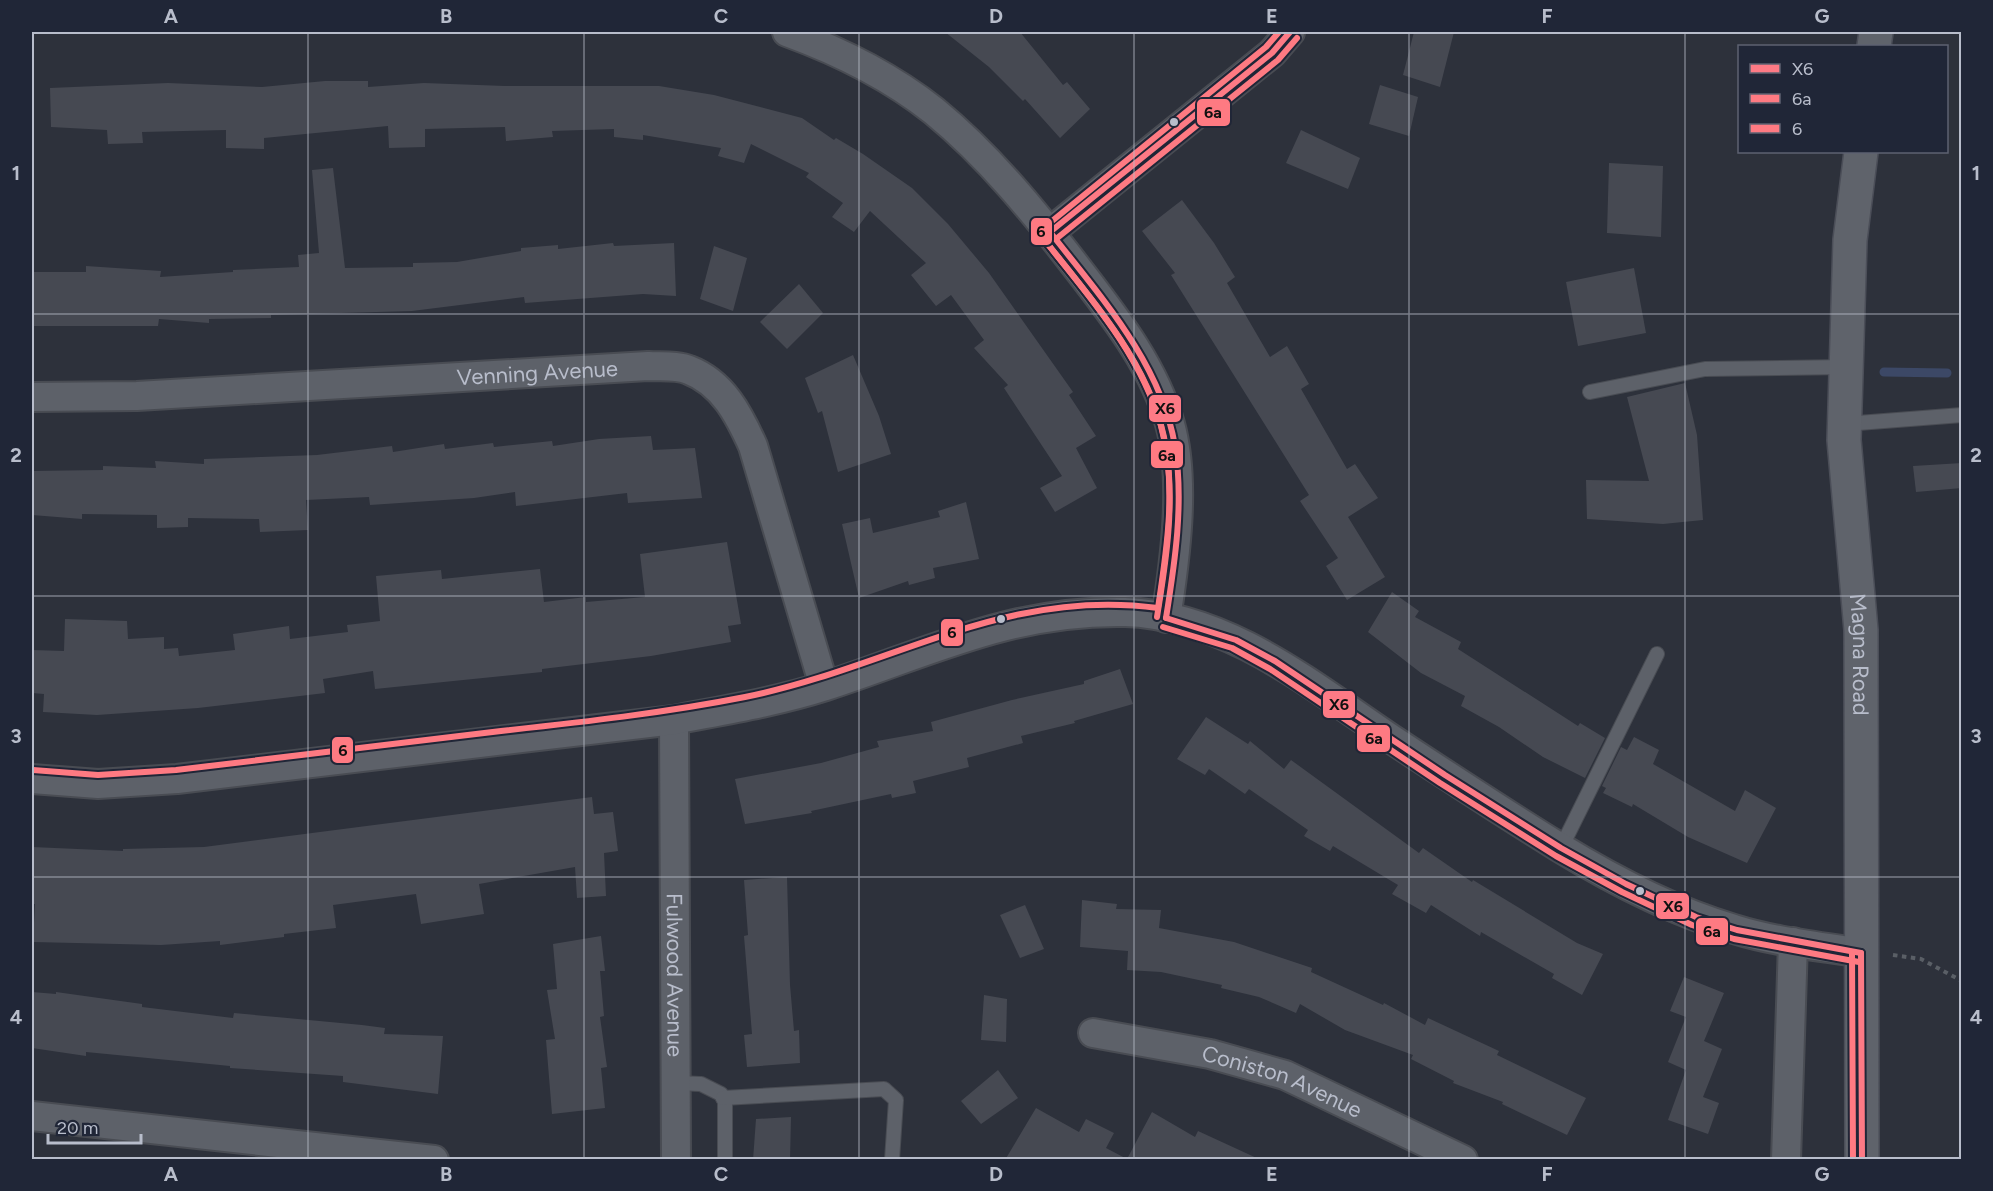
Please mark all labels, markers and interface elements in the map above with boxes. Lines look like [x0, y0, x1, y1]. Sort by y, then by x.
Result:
text: A [164, 4, 179, 28]
text: B [440, 4, 452, 28]
text: C [714, 4, 728, 28]
text: D [989, 4, 1003, 28]
text: E [1266, 4, 1278, 28]
text: F [1541, 4, 1553, 28]
text: G [1815, 4, 1830, 28]
legend [1738, 45, 1948, 153]
text: X6 [1792, 58, 1813, 80]
text: 6a [1792, 88, 1811, 110]
line badge: 6a [1196, 98, 1231, 127]
text: 6a [1204, 103, 1222, 122]
unlabelled marker [1168, 116, 1180, 128]
text: 6 [1792, 118, 1802, 140]
text: 1 [12, 161, 20, 185]
text: 1 [1972, 161, 1980, 185]
line badge: 6 [1030, 217, 1053, 246]
text: 6 [1036, 222, 1046, 241]
street label: Venning Avenue [456, 354, 619, 391]
line badge: X6 [1148, 394, 1182, 423]
text: X6 [1155, 399, 1175, 418]
line badge: 6a [1150, 440, 1184, 469]
text: 2 [10, 443, 22, 467]
text: 2 [1970, 443, 1982, 467]
text: 6a [1158, 446, 1176, 465]
street label: Magna Road [1844, 592, 1875, 716]
unlabelled marker [995, 613, 1007, 625]
line badge: 6 [940, 618, 964, 647]
text: 6 [947, 623, 957, 642]
line badge: X6 [1322, 690, 1356, 719]
text: X6 [1329, 695, 1349, 714]
text: 3 [10, 724, 22, 748]
line badge: 6a [1356, 724, 1391, 753]
text: 3 [1970, 724, 1982, 748]
text: 6a [1365, 729, 1383, 748]
line badge: 6 [331, 736, 354, 764]
text: 6 [338, 741, 348, 760]
unlabelled marker [1634, 885, 1646, 897]
line badge: X6 [1655, 892, 1690, 920]
street label: Fulwood Avenue [661, 893, 689, 1057]
text: X6 [1663, 897, 1683, 916]
line badge: 6a [1695, 917, 1729, 946]
text: 6a [1703, 922, 1721, 941]
text: 4 [10, 1005, 23, 1029]
text: 4 [1970, 1005, 1983, 1029]
street label: Coniston Avenue [1199, 1039, 1367, 1123]
scale bar [48, 1107, 141, 1145]
text: 20 m [57, 1117, 98, 1139]
text: A [164, 1162, 179, 1186]
text: B [440, 1162, 452, 1186]
text: C [714, 1162, 728, 1186]
text: D [989, 1162, 1003, 1186]
text: E [1266, 1162, 1278, 1186]
text: F [1541, 1162, 1553, 1186]
text: G [1815, 1162, 1830, 1186]

